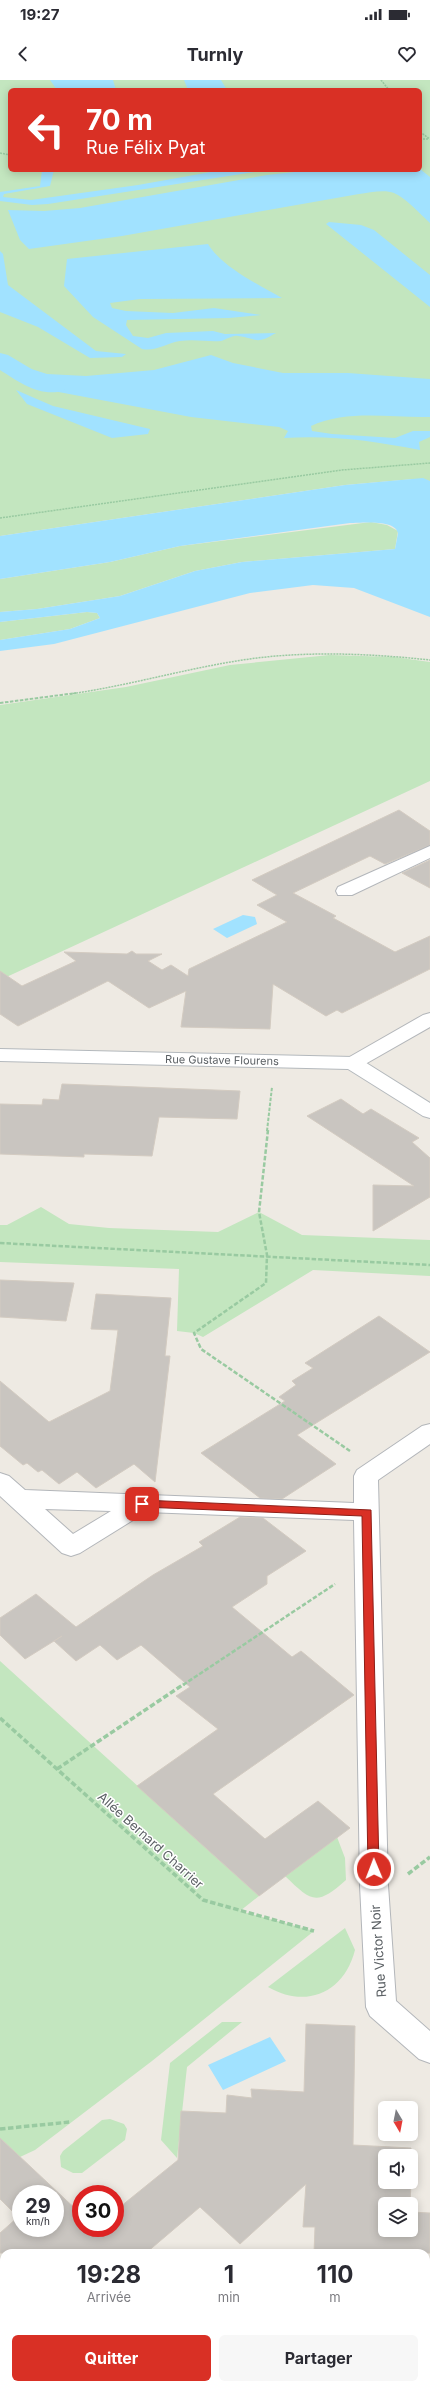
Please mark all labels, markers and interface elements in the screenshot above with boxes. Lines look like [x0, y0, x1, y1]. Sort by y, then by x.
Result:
text: 19:27 [20, 5, 59, 24]
icon: back [12, 43, 34, 65]
icon: heart [396, 43, 418, 65]
text: Turnly [187, 44, 243, 65]
text: 70 m [86, 103, 153, 137]
icon: left [20, 104, 72, 156]
text: Rue Félix Pyat [86, 137, 205, 158]
street label: Rue Gustave Flourens [165, 1052, 279, 1068]
pin [125, 1487, 159, 1521]
icon: arrive [131, 1493, 153, 1515]
street label: Allée Bernard Charrier [95, 1788, 207, 1892]
position arrow [353, 1848, 395, 1890]
street label: Rue Victor Noir [367, 1904, 389, 1998]
north arrow [378, 2101, 418, 2141]
map controls [378, 2101, 418, 2237]
button: sound [378, 2149, 418, 2189]
speed limit sign: 30 [72, 2185, 124, 2237]
text: 29 [25, 2194, 51, 2218]
button: layers [378, 2197, 418, 2237]
text: km/h [26, 2215, 50, 2227]
text: 19:28 [77, 2260, 141, 2289]
text: 1 [224, 2260, 234, 2289]
text: 110 [317, 2260, 353, 2289]
text: Arrivée [87, 2289, 131, 2305]
text: min [218, 2289, 240, 2305]
text: m [329, 2289, 341, 2305]
button: Quitter [12, 2335, 211, 2381]
button: Partager [219, 2335, 418, 2381]

